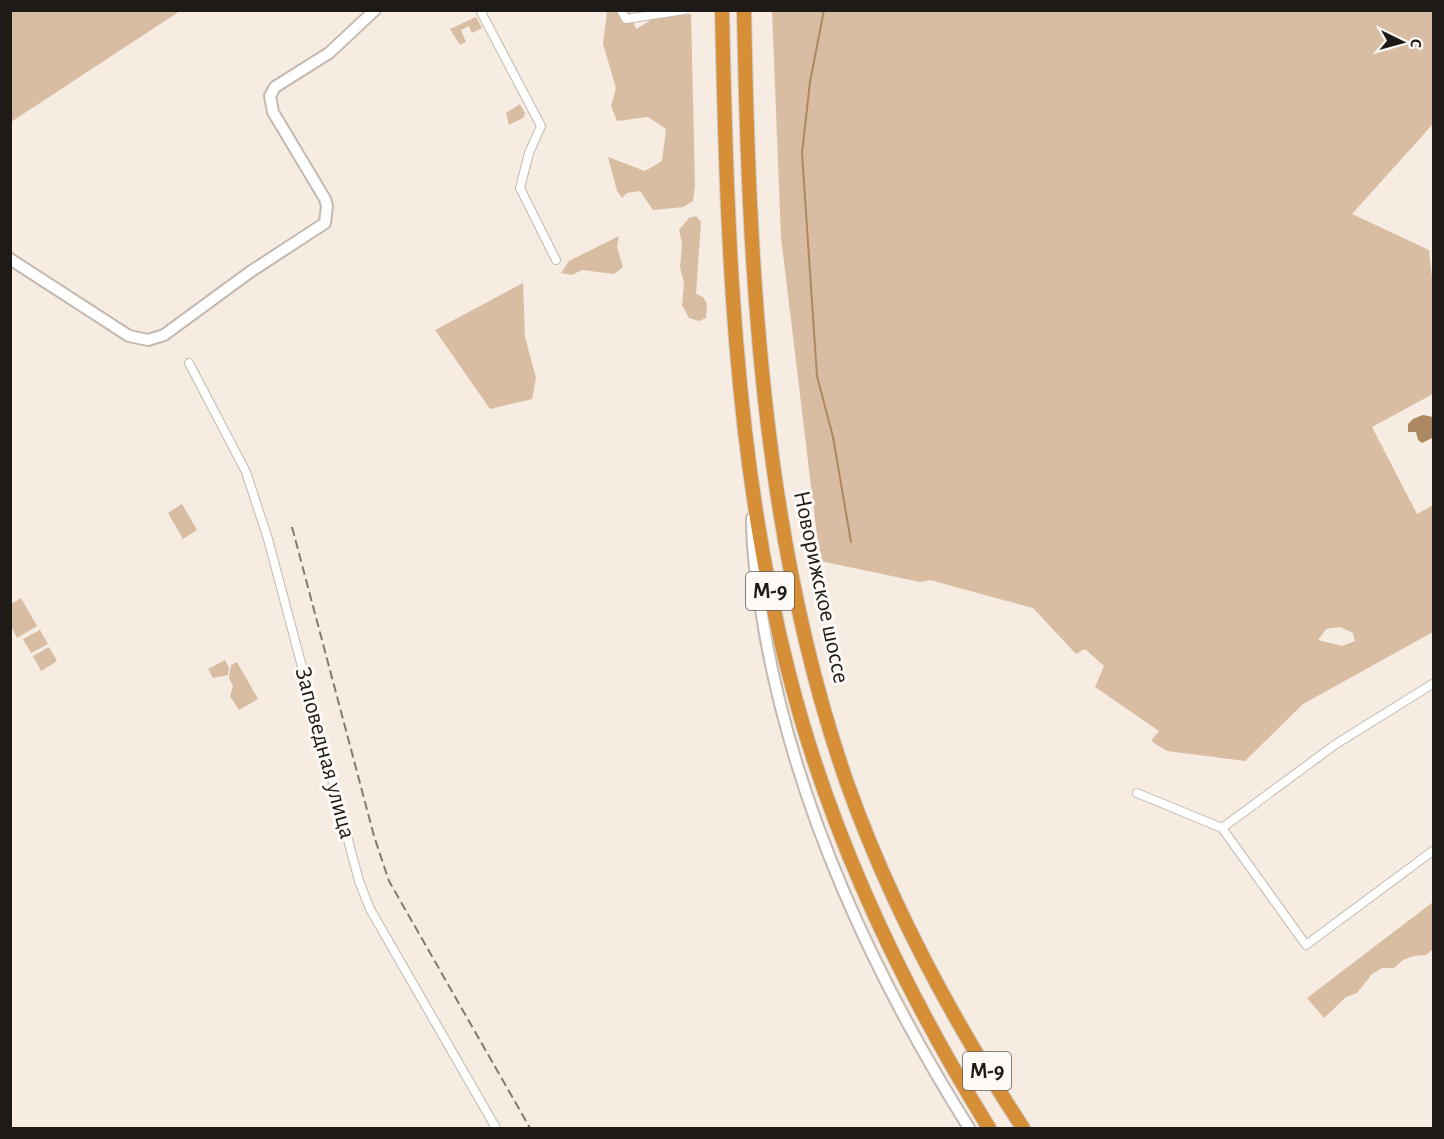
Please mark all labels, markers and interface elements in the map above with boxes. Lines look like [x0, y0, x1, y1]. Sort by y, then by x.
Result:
north arrow [1372, 12, 1432, 72]
text: С [1408, 38, 1424, 48]
street label: Новорижское шоссе [789, 489, 853, 685]
road number: М-9 [746, 572, 794, 610]
street label: Заповедная улица [291, 665, 359, 842]
road number: М-9 [963, 1052, 1011, 1090]

